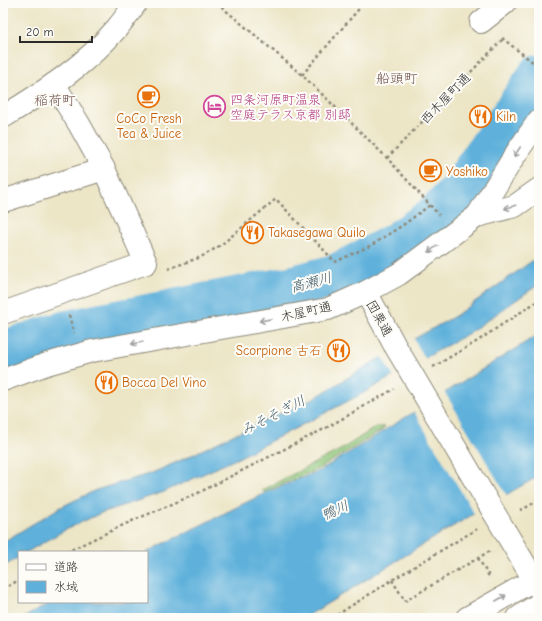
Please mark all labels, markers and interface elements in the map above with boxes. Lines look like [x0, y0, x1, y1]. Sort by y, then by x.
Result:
scale bar [20, 18, 92, 44]
text: 20 m [26, 25, 54, 39]
district label: 船頭町 [376, 70, 418, 87]
street label: 西木屋町通 [417, 70, 473, 127]
cafe icon: CoCo Fresh Tea & Juice [136, 83, 162, 109]
district label: 稲荷町 [34, 92, 76, 109]
place label: 四条河原町温泉 空庭テラス京都 別邸 [230, 92, 351, 122]
hotel icon: 四条河原町温泉 空庭テラス京都 別邸 [201, 93, 227, 119]
restaurant icon: Kiln [468, 103, 494, 129]
place label: Kiln [496, 109, 516, 124]
place label: CoCo Fresh Tea & Juice [116, 111, 182, 141]
one-way arrow [513, 146, 521, 157]
cafe icon: Yoshiko [418, 158, 444, 184]
place label: Yoshiko [446, 164, 488, 179]
one-way arrow [504, 204, 517, 211]
restaurant icon: Takasegawa Quilo [239, 219, 265, 245]
place label: Takasegawa Quilo [268, 225, 366, 240]
one-way arrow [428, 245, 439, 253]
water label: 高瀬川 [289, 269, 334, 296]
street label: 木屋町通 [279, 298, 333, 325]
street label: 団栗通 [364, 298, 396, 339]
one-way arrow [259, 317, 272, 325]
restaurant icon: Scorpione 古石 [325, 337, 351, 363]
one-way arrow [130, 339, 143, 347]
place label: Scorpione 古石 [236, 343, 322, 358]
restaurant icon: Bocca Del Vino [94, 369, 120, 395]
place label: Bocca Del Vino [122, 375, 207, 390]
water label: みそそぎ川 [238, 392, 308, 439]
water label: 鴨川 [319, 497, 351, 524]
legend [18, 551, 148, 603]
text: 道路 [54, 560, 78, 574]
text: 水域 [54, 580, 78, 594]
one-way arrow [495, 594, 507, 602]

